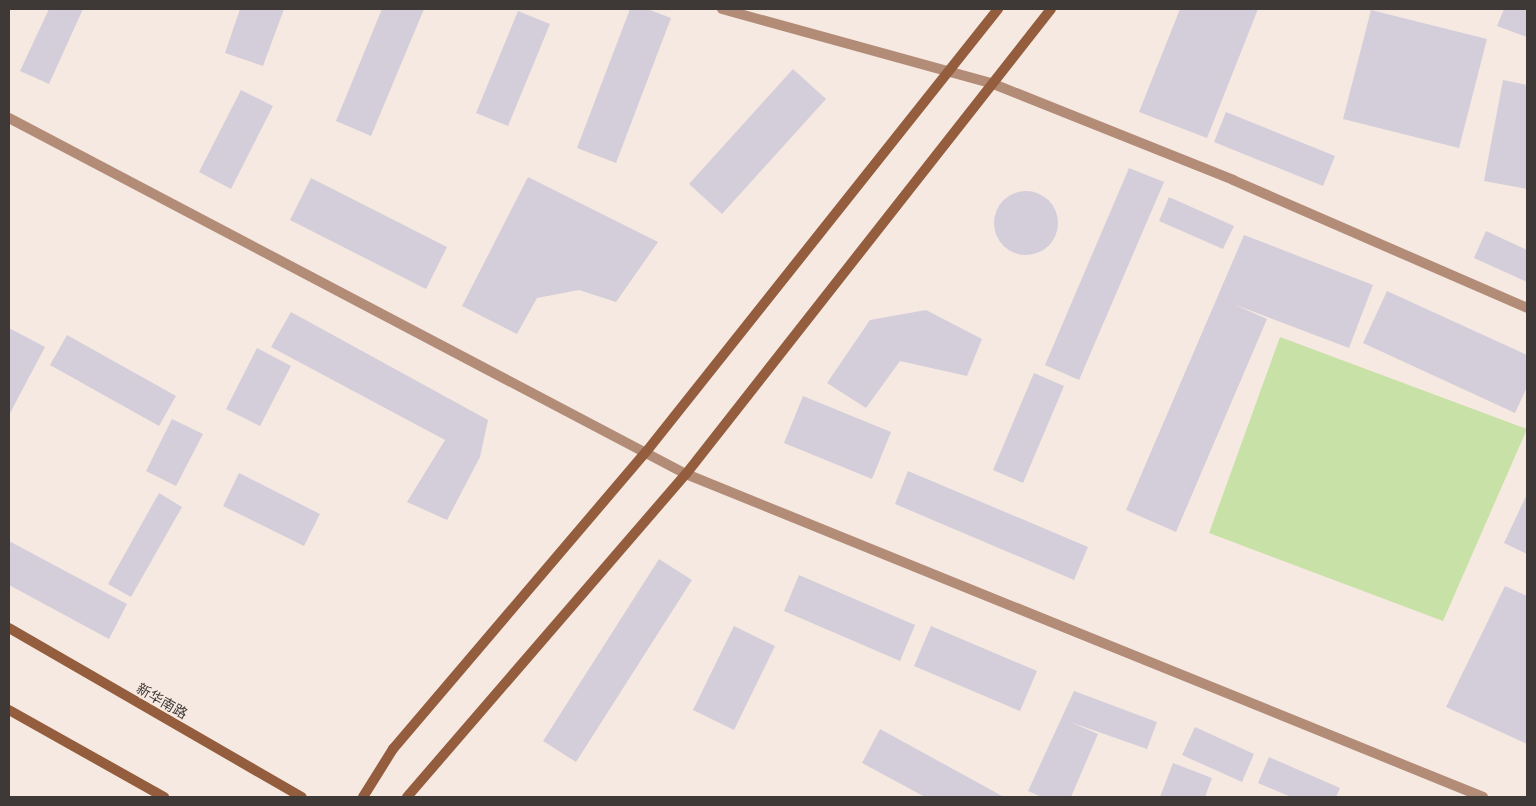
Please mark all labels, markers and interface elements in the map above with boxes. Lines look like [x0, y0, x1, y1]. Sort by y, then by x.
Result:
street label: 新华南路 [134, 680, 190, 722]

